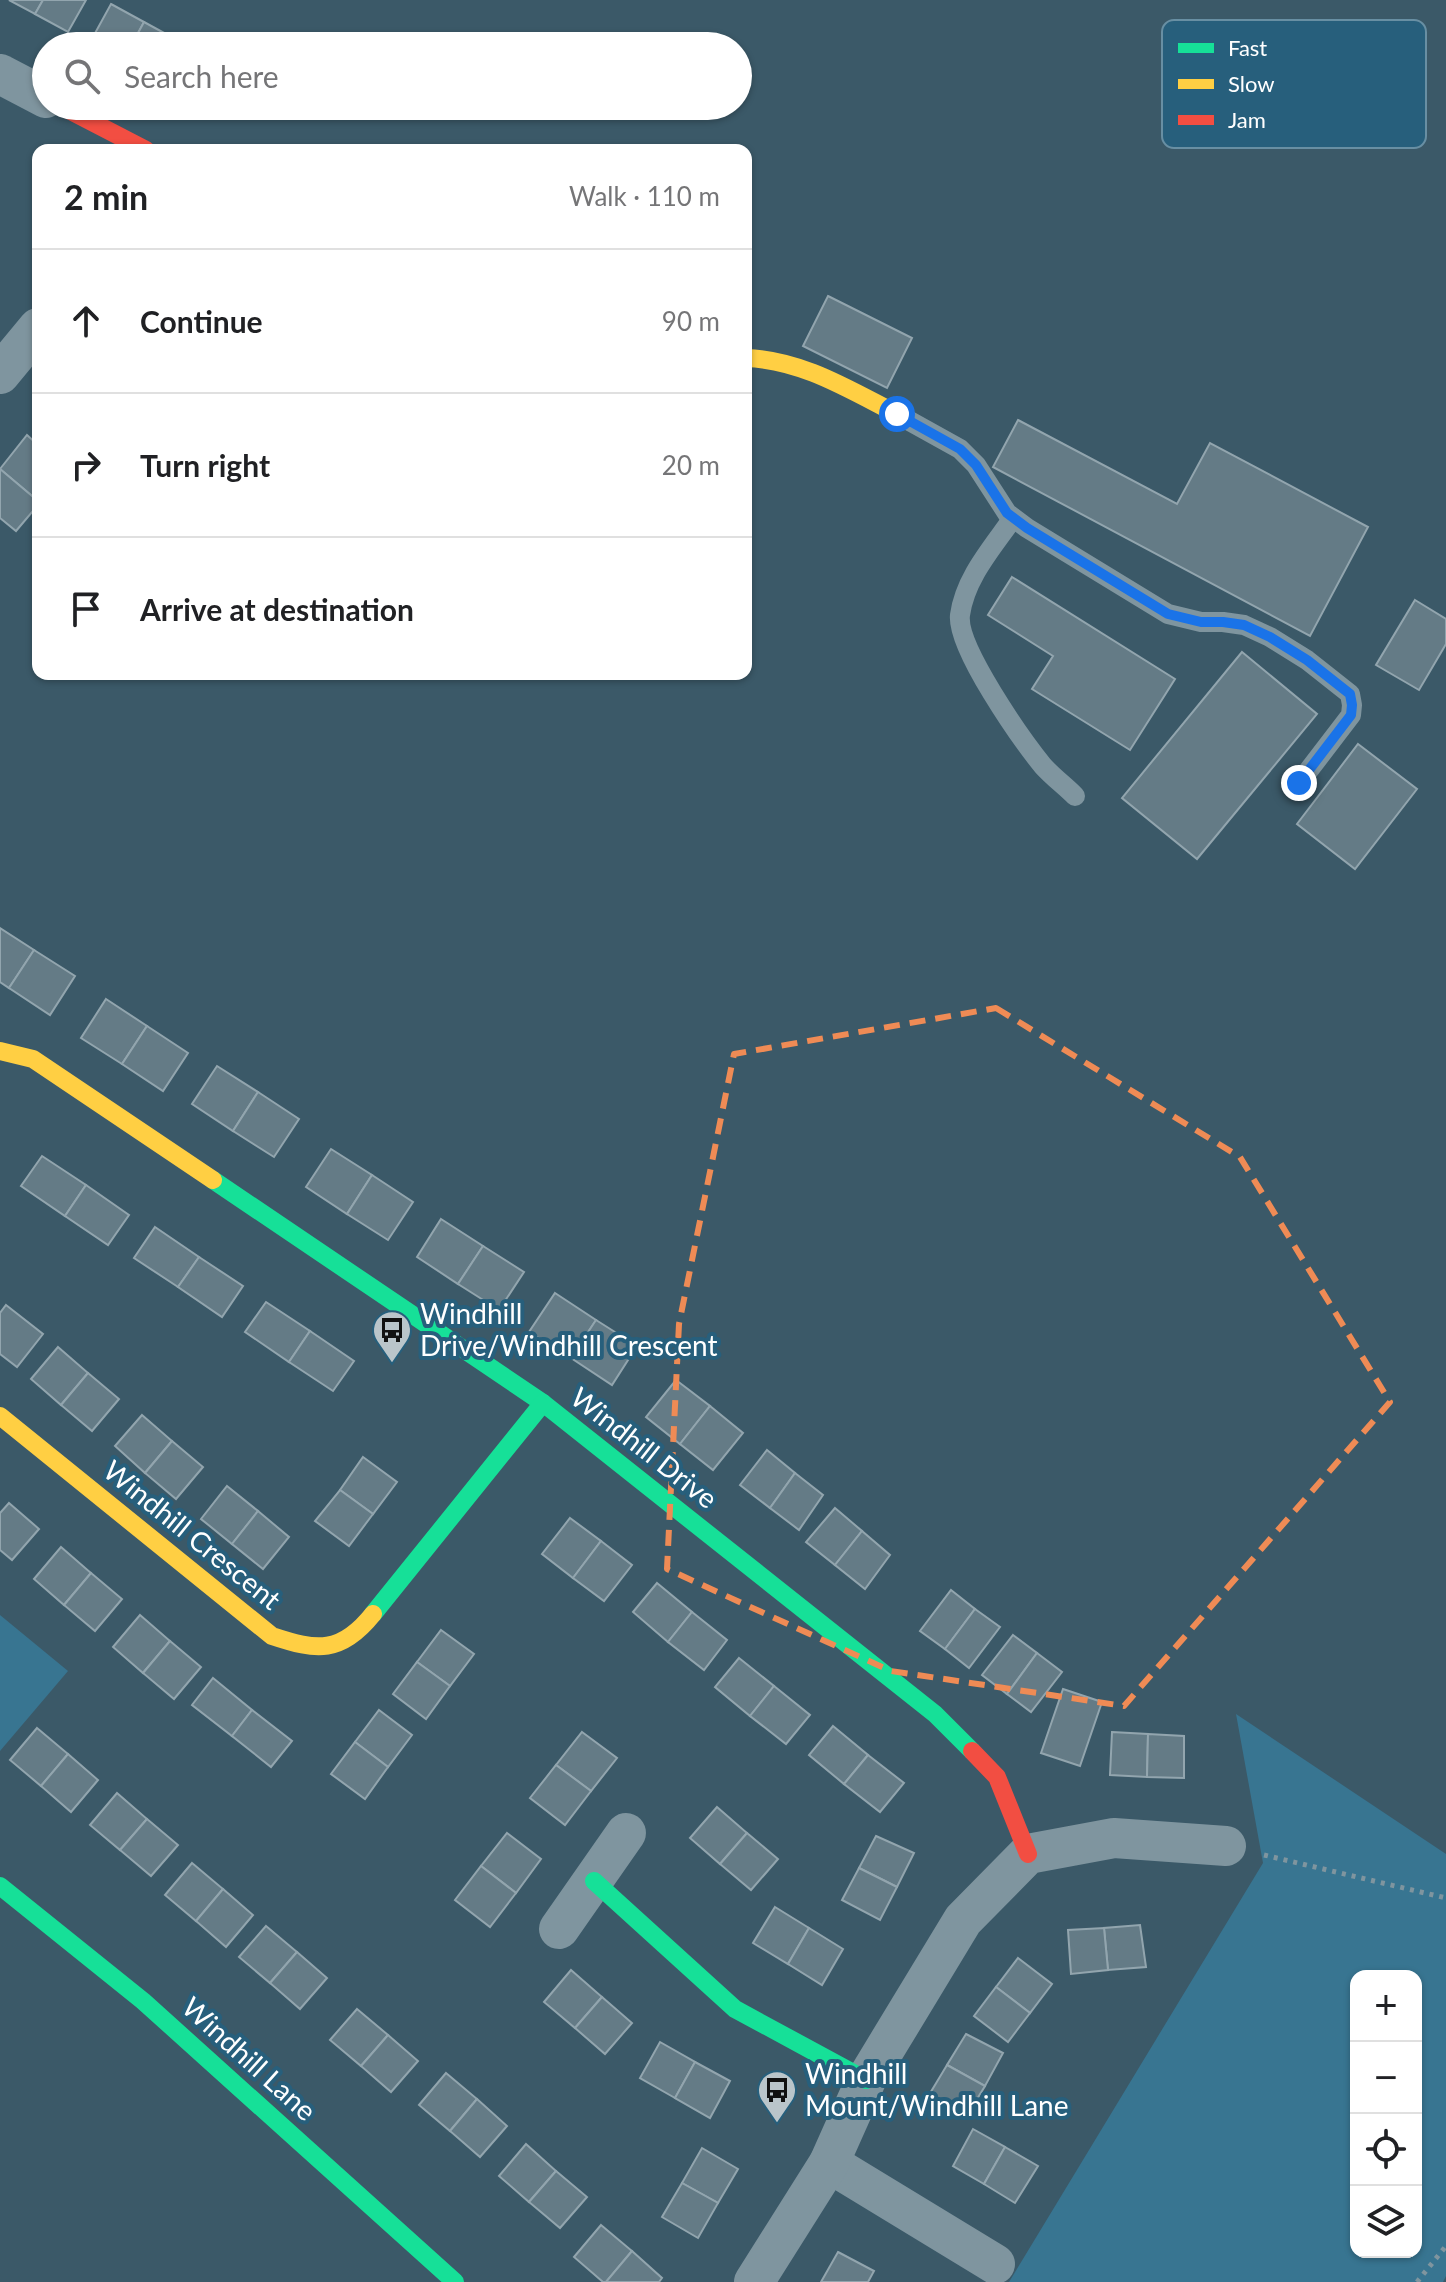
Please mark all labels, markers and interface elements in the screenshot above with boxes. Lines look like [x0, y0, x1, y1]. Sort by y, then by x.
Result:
legend [1162, 20, 1426, 148]
search box [32, 32, 752, 120]
text: Fast [1228, 34, 1267, 61]
icon: search [60, 54, 104, 98]
text: Search here [124, 58, 279, 94]
text: Slow [1228, 70, 1275, 97]
text: Jam [1228, 106, 1266, 133]
text: 2 min [64, 176, 148, 217]
text: Walk · 110 m [569, 180, 720, 212]
icon: ahead [64, 299, 108, 343]
text: Continue [140, 303, 263, 339]
text: 90 m [662, 305, 720, 337]
route start [879, 396, 915, 432]
icon: right [64, 443, 108, 487]
text: Turn right [140, 447, 270, 483]
text: 20 m [662, 449, 720, 481]
icon: arrive [64, 587, 108, 631]
text: Arrive at destination [140, 591, 414, 627]
route end [1281, 765, 1317, 801]
place label: Windhill Drive/Windhill Crescent [420, 1296, 718, 1362]
bus stop icon: Windhill Drive/Windhill Crescent [371, 1309, 413, 1364]
street label: Windhill Drive [565, 1380, 725, 1515]
street label: Windhill Crescent [97, 1452, 288, 1616]
map controls [1350, 1970, 1422, 2258]
button: + [1350, 1970, 1422, 2042]
street label: Windhill Lane [176, 1989, 324, 2127]
button: − [1350, 2042, 1422, 2114]
place label: Windhill Mount/Windhill Lane [805, 2056, 1069, 2122]
bus stop icon: Windhill Mount/Windhill Lane [756, 2069, 798, 2124]
button: locate [1350, 2114, 1422, 2186]
button: layers [1350, 2186, 1422, 2258]

